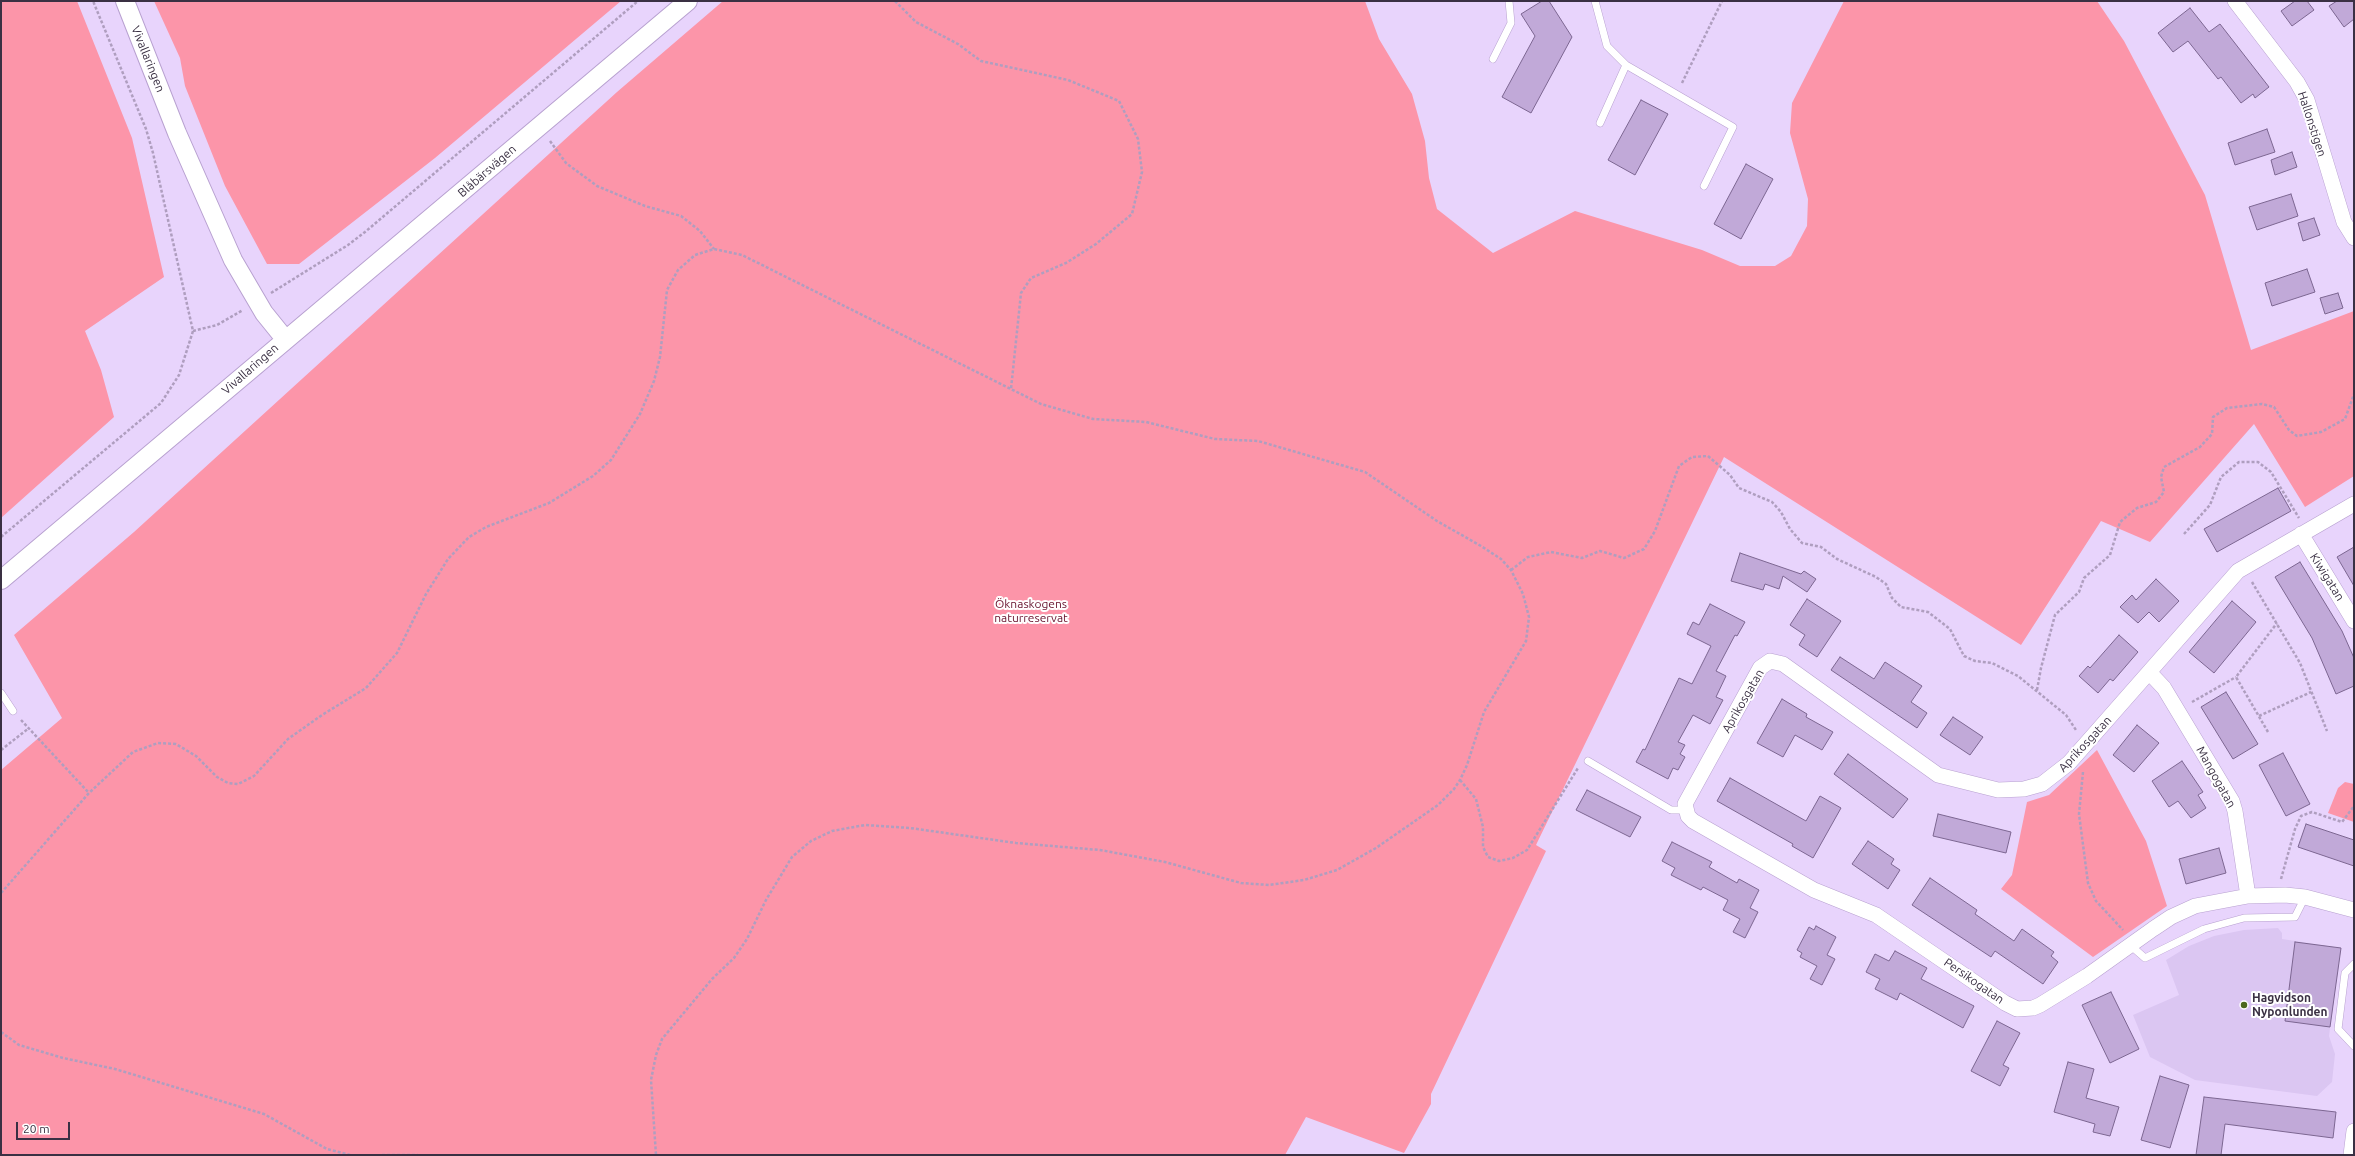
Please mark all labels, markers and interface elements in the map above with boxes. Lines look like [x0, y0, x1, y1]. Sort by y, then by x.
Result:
street label: Vivallaringen [128, 24, 168, 94]
street label: Hallonstigen [2295, 89, 2329, 159]
street label: Blåbärsvägen [455, 142, 519, 200]
street label: Vivallaringen [219, 341, 281, 397]
street label: Kiwigatan [2307, 551, 2347, 603]
park label: Öknaskogens naturreservat [994, 597, 1068, 625]
street label: Aprikosgatan [1719, 667, 1767, 735]
street label: Aprikosgatan [2055, 713, 2115, 775]
street label: Mangogatan [2193, 744, 2239, 810]
street label: Persikogatan [1941, 955, 2007, 1007]
place label: Hagvidson Nyponlunden [2252, 991, 2328, 1019]
marker: Hagvidson Nyponlunden [2239, 1000, 2249, 1010]
scale bar [18, 1114, 72, 1140]
text: 20 m [23, 1122, 50, 1135]

